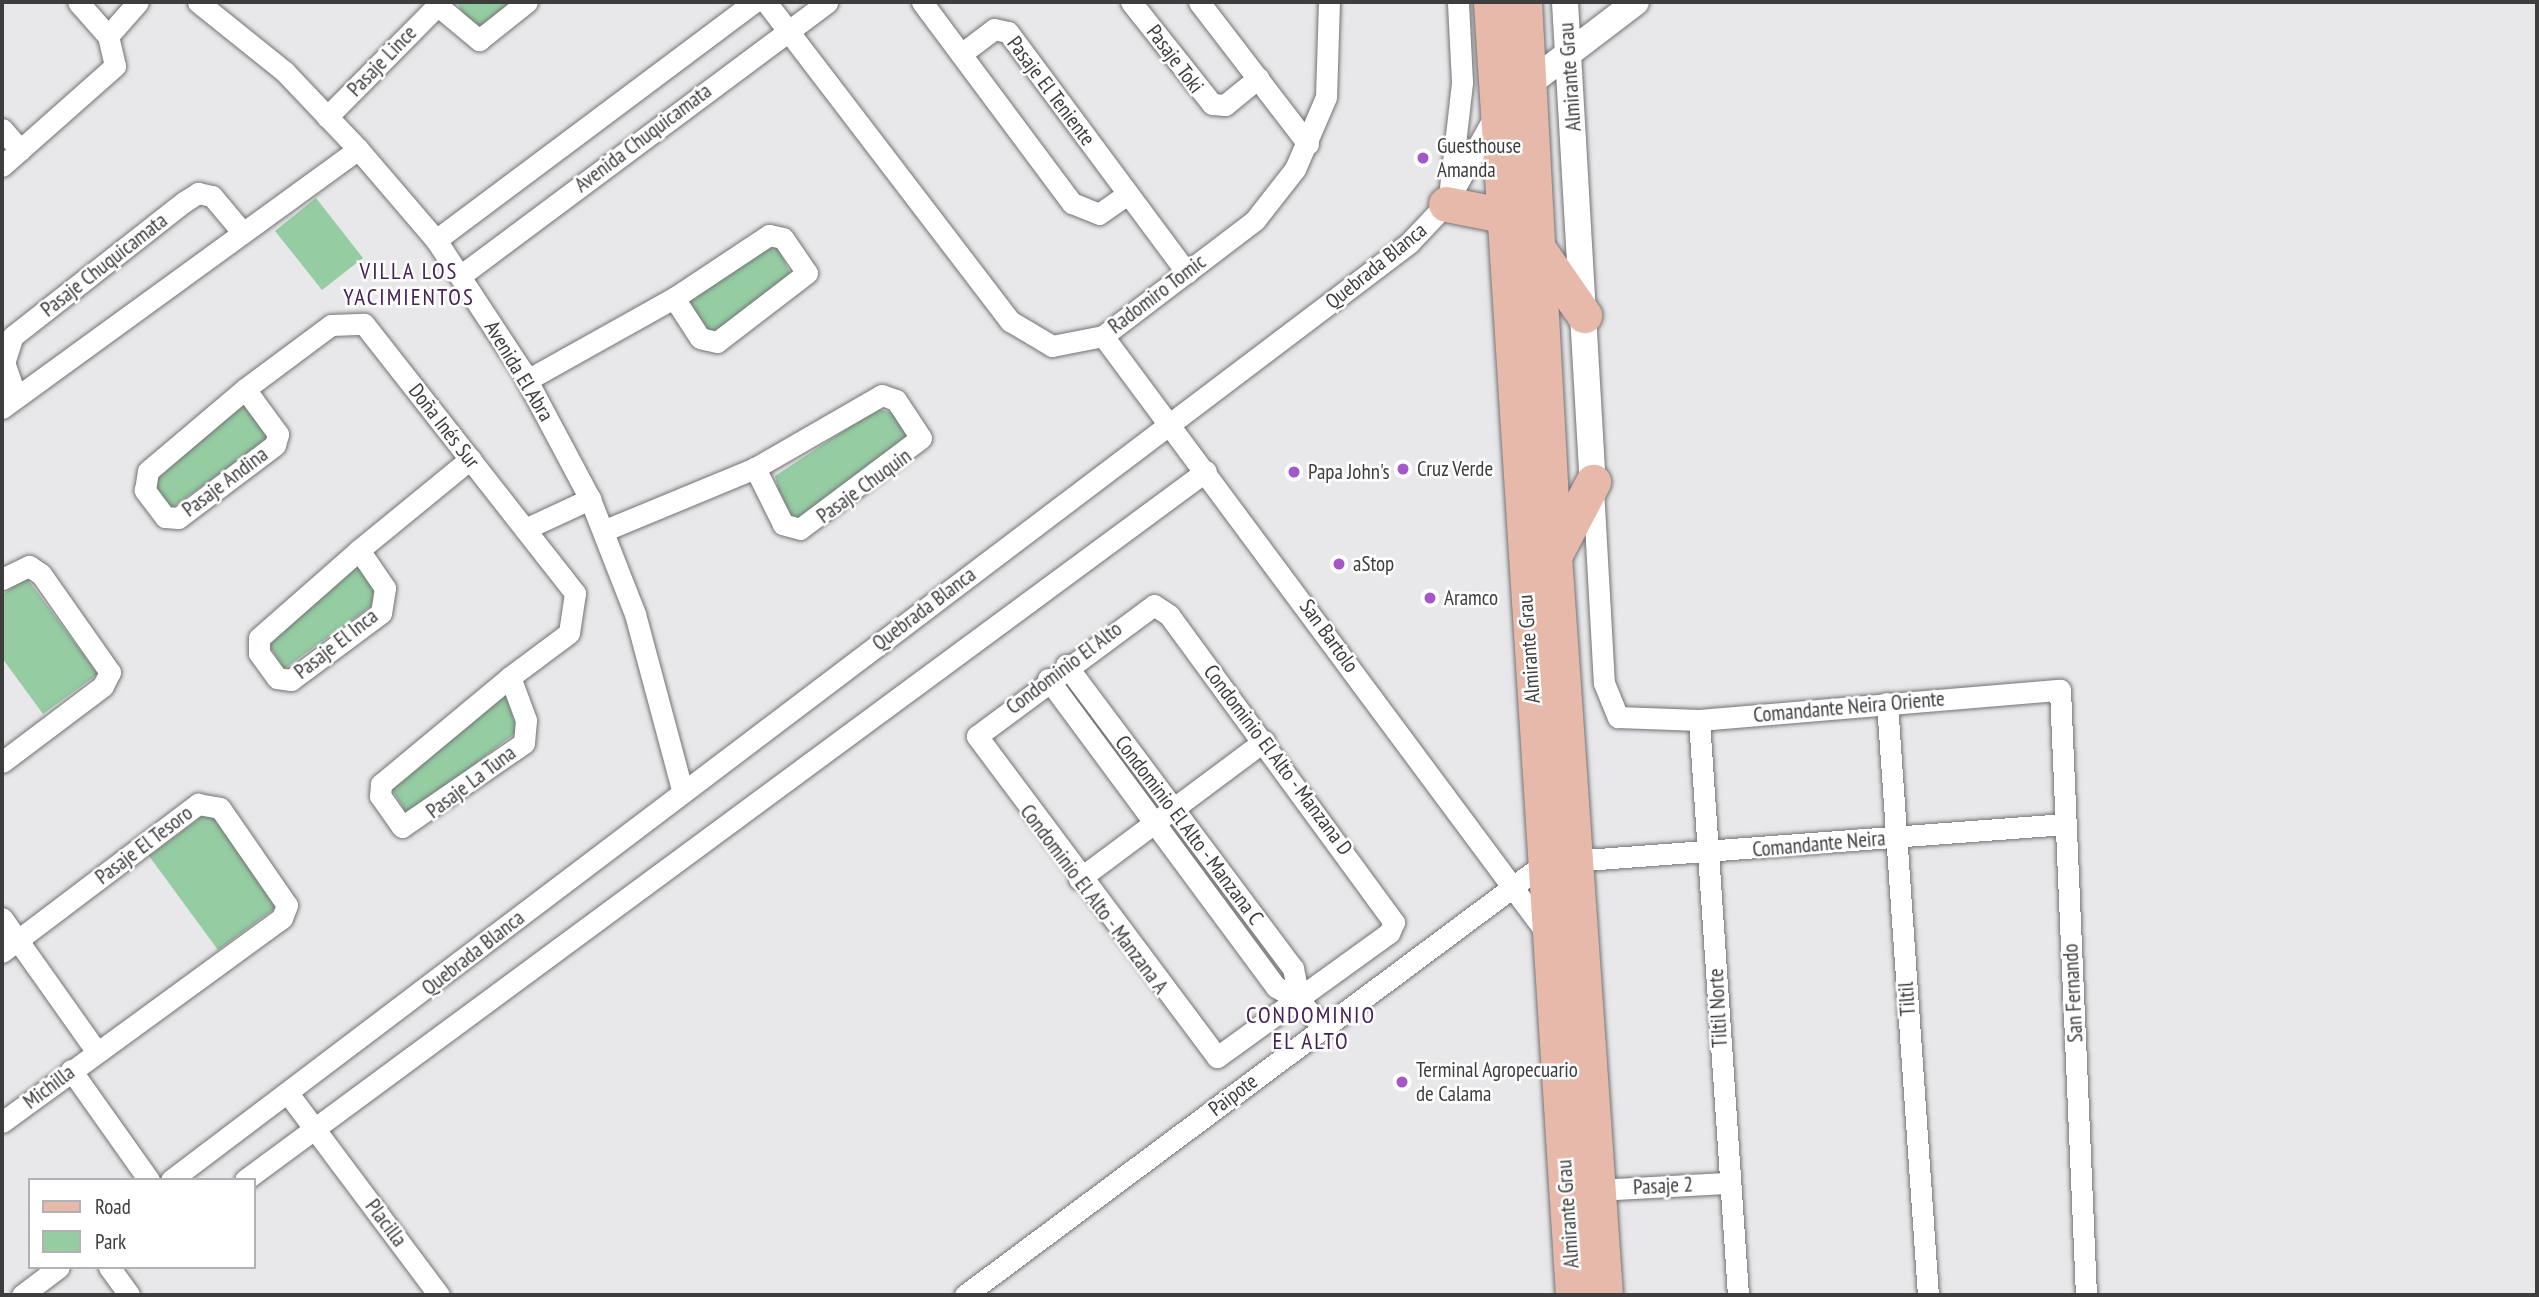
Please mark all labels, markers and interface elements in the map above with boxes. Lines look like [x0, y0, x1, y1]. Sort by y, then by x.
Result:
street label: Pasaje Lince [342, 20, 422, 102]
street label: Pasaje Toki [1141, 20, 1209, 98]
street label: Almirante Grau [1554, 22, 1586, 132]
street label: Pasaje El Teniente [1002, 31, 1100, 151]
street label: Avenida Chuquicamata [570, 78, 716, 198]
place label: Guesthouse Amanda [1437, 133, 1521, 183]
marker: Guesthouse Amanda [1415, 150, 1431, 166]
street label: Pasaje Chuquicamata [36, 208, 172, 322]
street label: Quebrada Blanca [1320, 218, 1432, 314]
street label: Radomiro Tomic [1103, 249, 1211, 339]
district label: VILLA LOS YACIMIENTOS [345, 257, 473, 311]
street label: Avenida El Abra [479, 316, 559, 426]
street label: Doña Inés Sur [403, 379, 485, 473]
street label: Pasaje Andina [177, 442, 273, 522]
street label: Pasaje Chuquin [812, 443, 916, 529]
place label: Cruz Verde [1417, 456, 1494, 482]
place label: Papa John's [1308, 459, 1390, 485]
marker: Cruz Verde [1395, 461, 1411, 477]
marker: Papa John's [1286, 464, 1302, 480]
place label: aStop [1353, 551, 1394, 577]
marker: aStop [1331, 556, 1347, 572]
street label: Quebrada Blanca [867, 562, 981, 656]
place label: Aramco [1444, 585, 1498, 611]
marker: Aramco [1422, 590, 1438, 606]
street label: Almirante Grau [1513, 594, 1545, 704]
street label: San Bartolo [1294, 595, 1364, 677]
street label: Pasaje El Inca [289, 604, 383, 684]
street label: Condominio El Alto [1001, 616, 1127, 720]
street label: Condominio El Alto - Manzana D [1198, 659, 1358, 861]
street label: Comandante Neira Oriente [1752, 686, 1946, 728]
street label: Condominio El Alto - Manzana C [1109, 730, 1269, 930]
street label: Pasaje La Tuna [421, 740, 521, 824]
street label: Condominio El Alto - Manzana A [1014, 798, 1174, 1000]
street label: Pasaje El Tesoro [90, 800, 198, 890]
street label: Comandante Neira [1751, 826, 1887, 862]
street label: Quebrada Blanca [417, 905, 529, 1001]
street label: San Fernando [2058, 943, 2088, 1043]
street label: Tiltil Norte [1703, 968, 1733, 1048]
street label: Tiltil [1893, 981, 1921, 1017]
district label: CONDOMINIO EL ALTO [1247, 1001, 1375, 1055]
place label: Terminal Agropecuario de Calama [1416, 1057, 1578, 1107]
street label: Michilla [18, 1060, 80, 1114]
street label: Paipote [1204, 1069, 1262, 1121]
marker: Terminal Agropecuario de Calama [1394, 1074, 1410, 1090]
street label: Almirante Grau [1552, 1159, 1584, 1269]
street label: Pasaje 2 [1632, 1172, 1694, 1200]
legend [28, 1178, 256, 1269]
text: Road [95, 1193, 131, 1220]
street label: Placilla [360, 1194, 412, 1252]
text: Park [95, 1228, 126, 1255]

